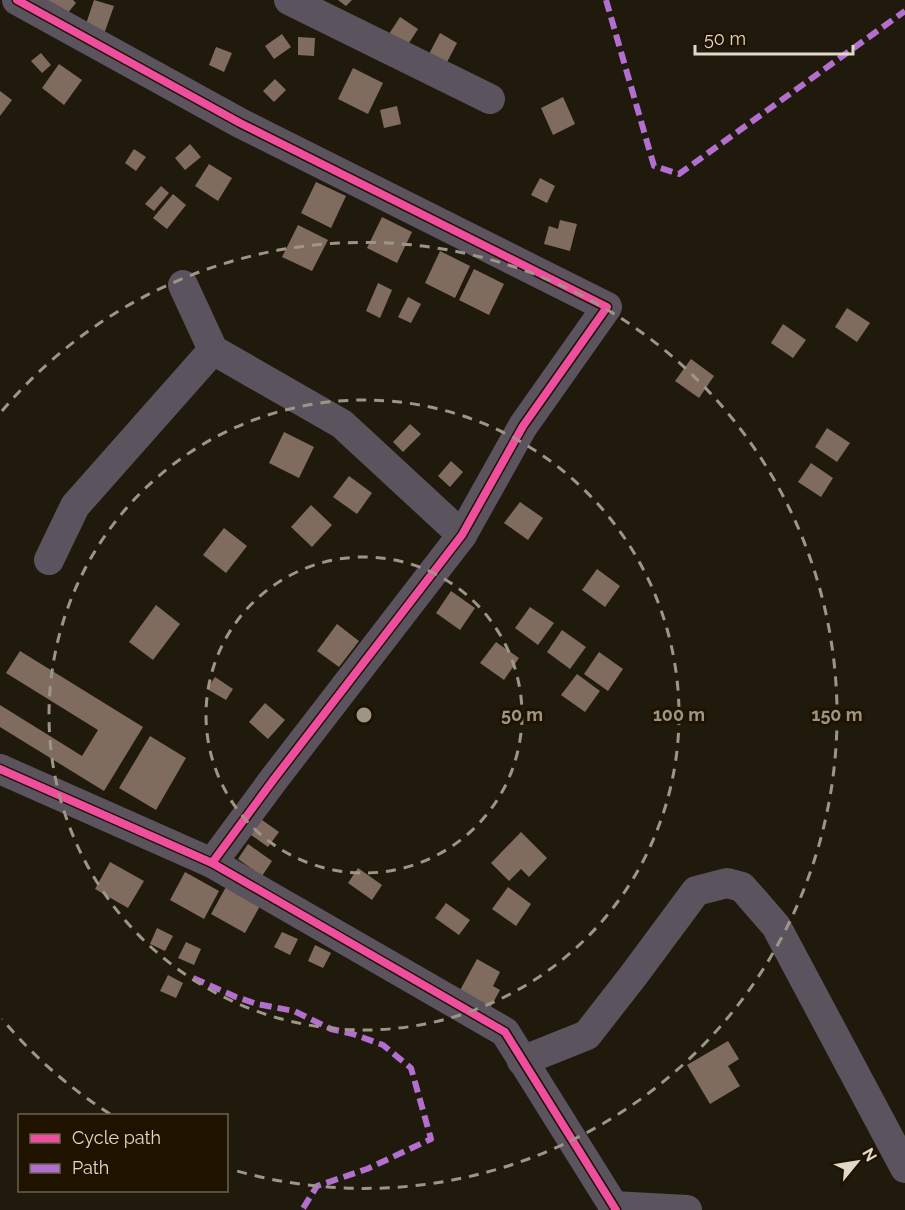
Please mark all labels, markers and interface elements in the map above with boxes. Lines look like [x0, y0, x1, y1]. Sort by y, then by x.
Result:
scale bar [695, 18, 852, 56]
text: 50 m [704, 28, 746, 49]
text: 50 m [501, 704, 543, 725]
text: 100 m [653, 704, 705, 725]
text: 150 m [812, 704, 863, 725]
centre of rings [354, 705, 374, 725]
legend [18, 1114, 228, 1192]
text: Cycle path [72, 1127, 161, 1148]
north arrow [827, 1132, 887, 1192]
text: N [858, 1145, 881, 1165]
text: Path [72, 1157, 109, 1178]

